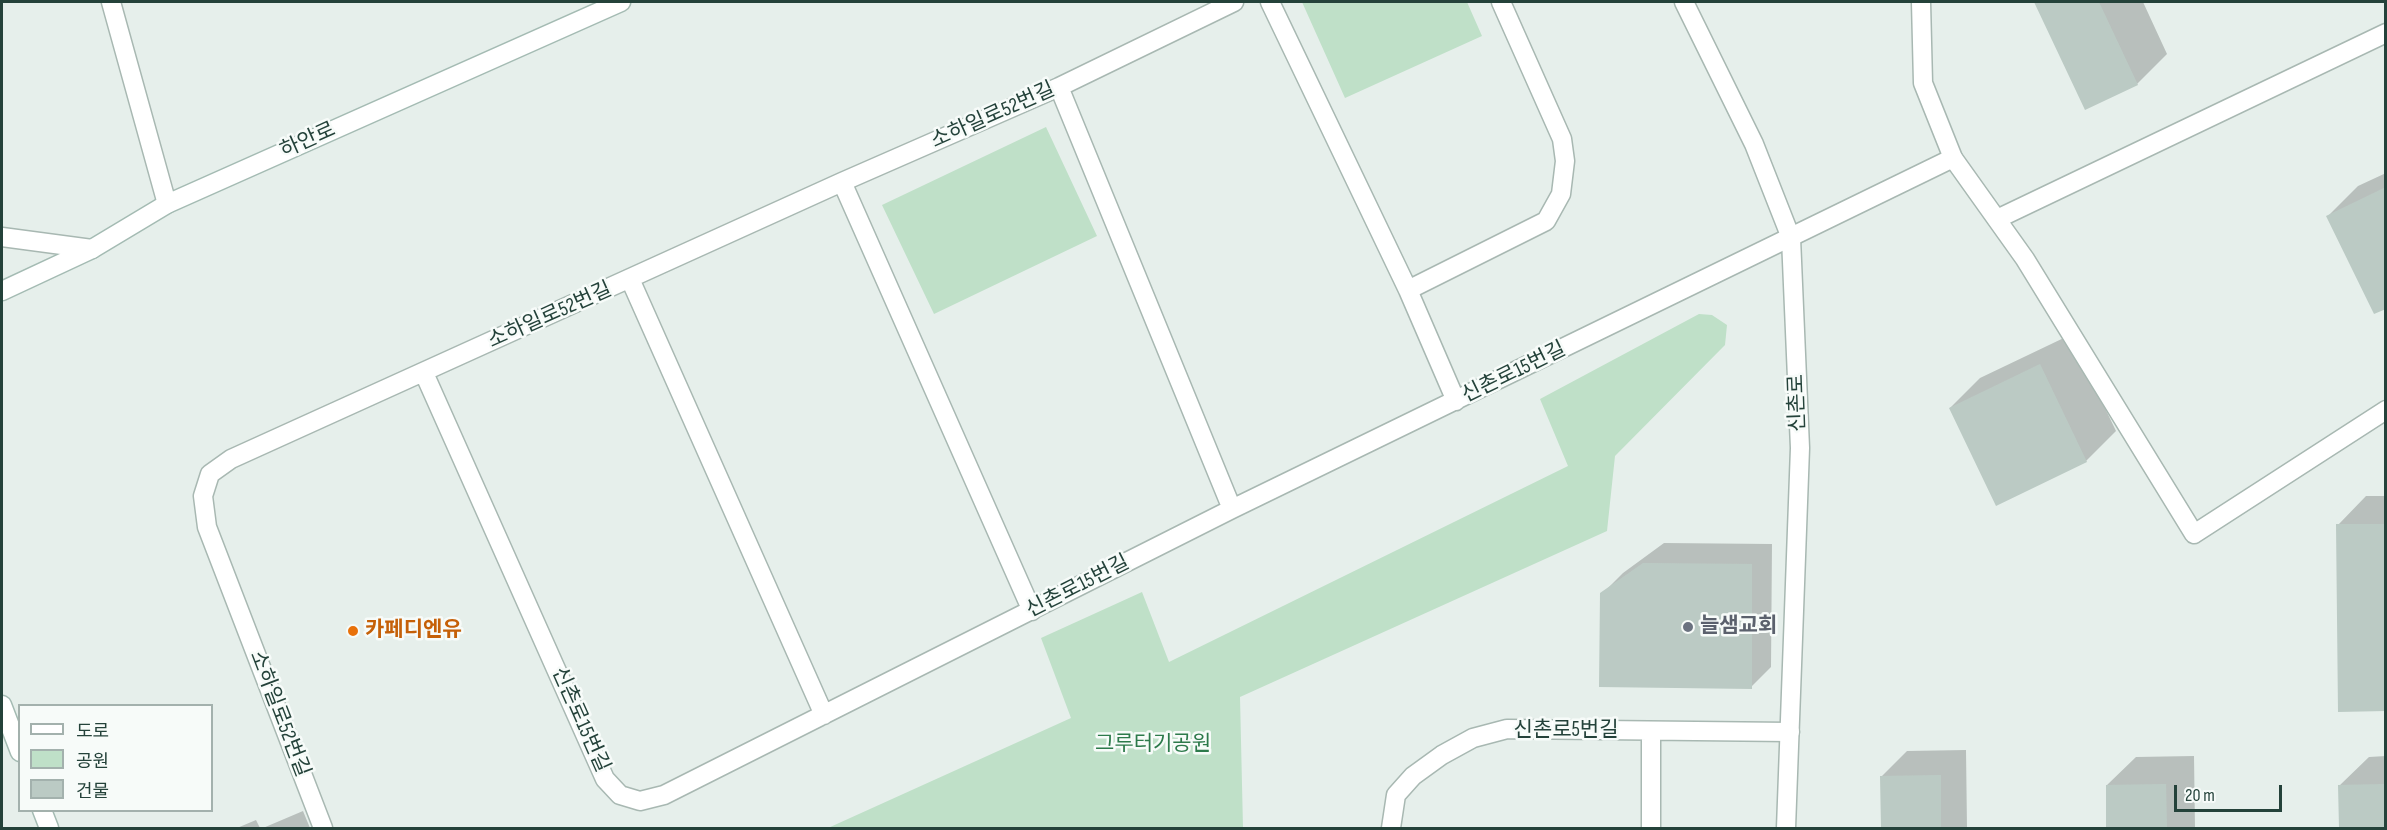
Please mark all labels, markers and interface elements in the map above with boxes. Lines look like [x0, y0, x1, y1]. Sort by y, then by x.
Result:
street label: 소하일로52번길 [927, 77, 1059, 155]
street label: 하안로 [276, 118, 340, 164]
street label: 소하일로52번길 [484, 277, 616, 355]
street label: 신촌로15번길 [1458, 337, 1570, 409]
street label: 신촌로 [1784, 374, 1812, 432]
street label: 신촌로15번길 [1022, 550, 1134, 624]
place label: 늘샘교회 [1700, 614, 1777, 640]
place label: 카페디엔유 [365, 618, 462, 644]
marker: 늘샘교회 [1681, 620, 1695, 634]
marker: 카페디엔유 [346, 624, 360, 638]
street label: 소하일로52번길 [243, 647, 315, 781]
street label: 신촌로15번길 [546, 664, 614, 776]
legend [18, 704, 213, 812]
street label: 신촌로5번길 [1513, 718, 1619, 744]
text: 도로 [76, 721, 109, 742]
park label: 그루터기공원 [1095, 732, 1211, 758]
text: 공원 [76, 751, 109, 772]
scale bar [2177, 773, 2285, 811]
text: 건물 [76, 781, 109, 802]
text: 20 m [2185, 785, 2215, 806]

